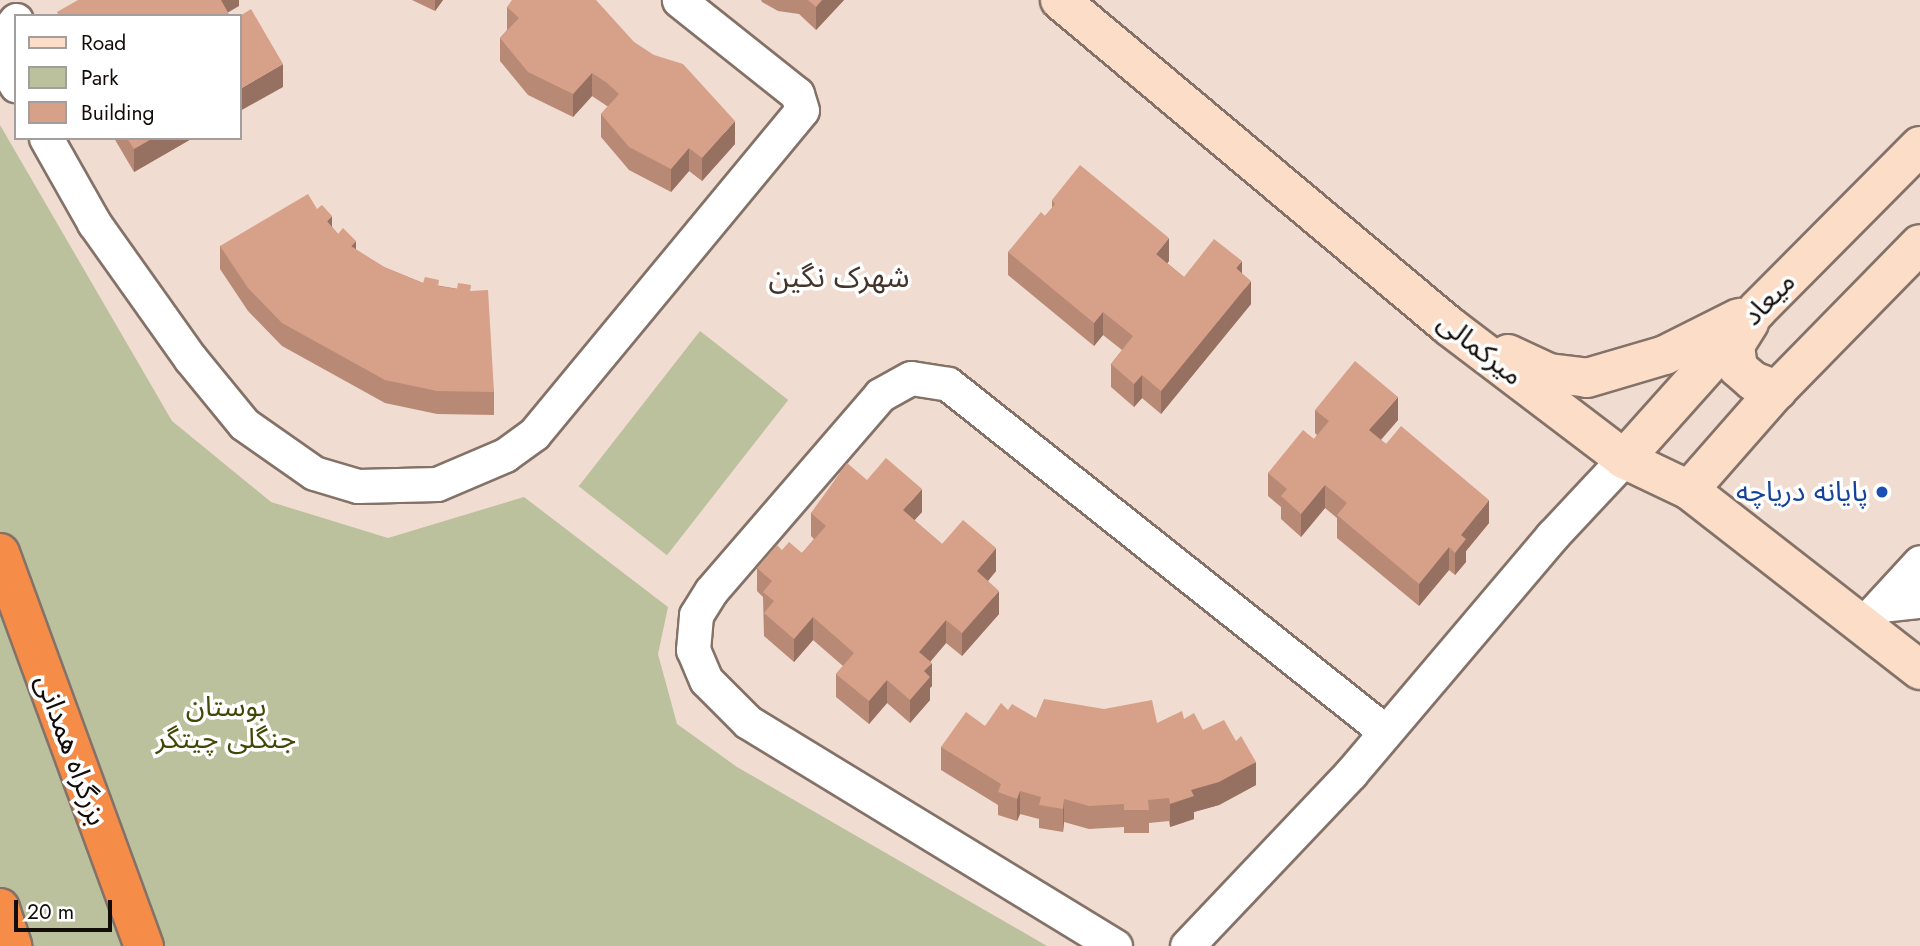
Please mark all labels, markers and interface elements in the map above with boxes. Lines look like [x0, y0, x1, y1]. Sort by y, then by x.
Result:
legend [14, 14, 242, 140]
text: Road [81, 28, 126, 58]
text: Park [81, 63, 118, 93]
text: Building [81, 98, 154, 128]
district label: شهرک نگین [768, 259, 910, 295]
street label: میعاد [1736, 265, 1802, 333]
street label: میرکمالی [1431, 305, 1529, 393]
place label: پایانه دریاچه [1736, 475, 1868, 509]
marker: پایانه دریاچه [1874, 484, 1890, 500]
street label: بزرگراه همدانی [28, 670, 114, 830]
park label: بوستان جنگلی چیتگر [156, 690, 296, 756]
scale bar [18, 886, 116, 930]
text: 20 m [27, 897, 74, 927]

